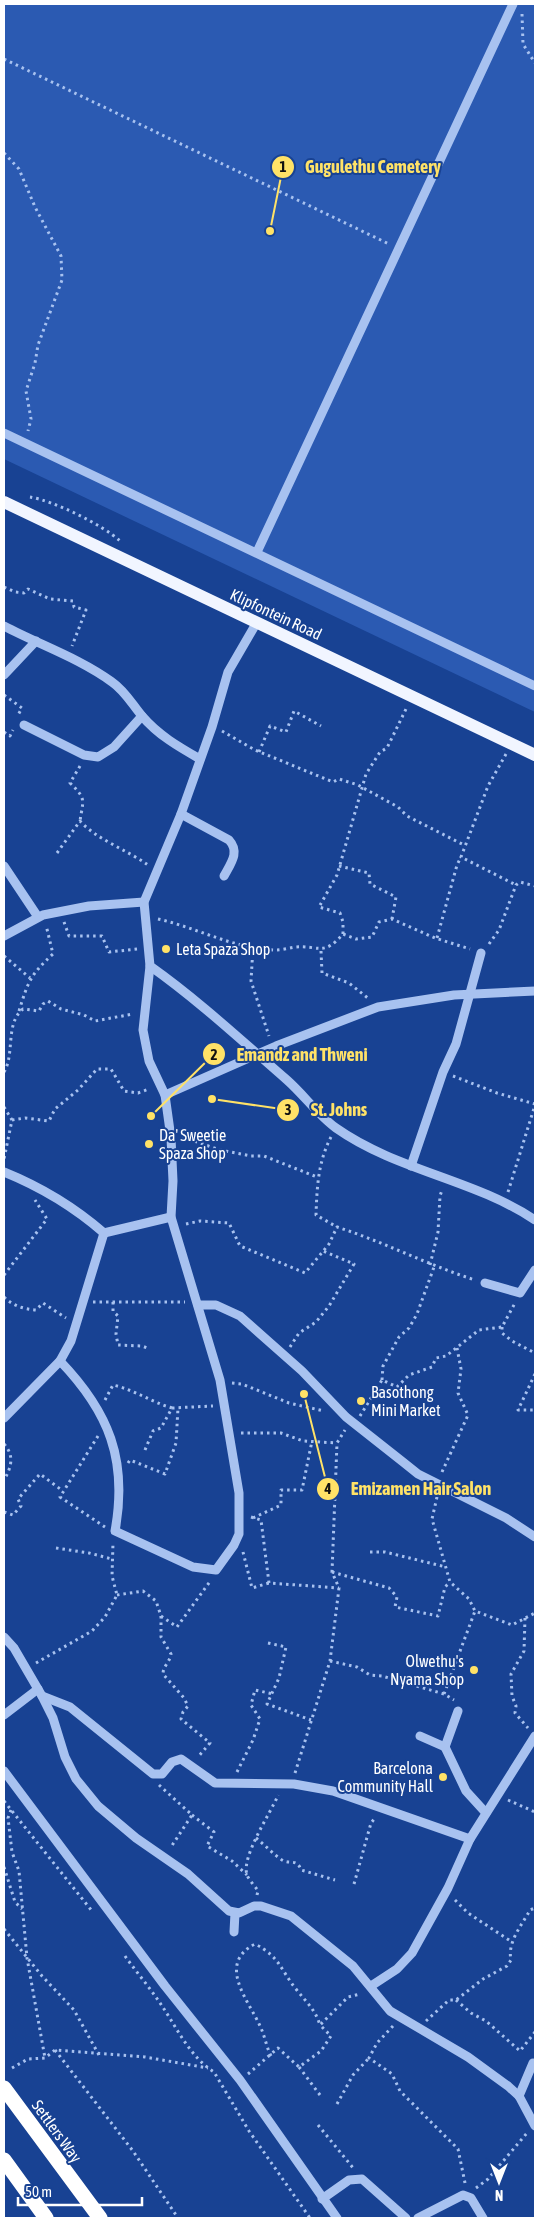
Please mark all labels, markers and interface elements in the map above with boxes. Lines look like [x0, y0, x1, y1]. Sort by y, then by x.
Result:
callout: Gugulethu Cemetery [270, 150, 451, 183]
text: Gugulethu Cemetery [305, 156, 441, 177]
text: 1 [279, 158, 287, 175]
street label: Klipfontein Road [227, 585, 325, 644]
place label: Leta Spaza Shop [176, 940, 270, 959]
marker: Leta Spaza Shop [160, 943, 172, 955]
callout: Emandz and Thweni [202, 1038, 378, 1071]
text: Emandz and Thweni [236, 1044, 368, 1065]
text: 2 [210, 1046, 218, 1063]
callout: St. Johns [276, 1093, 377, 1126]
text: St. Johns [311, 1099, 368, 1120]
text: 3 [284, 1101, 292, 1118]
place label: Da' Sweetie Spaza Shop [159, 1126, 226, 1163]
marker: Da' Sweetie Spaza Shop [143, 1138, 155, 1150]
place label: Basothong Mini Market [371, 1383, 441, 1419]
marker: Basothong Mini Market [355, 1395, 367, 1407]
callout: Emizamen Hair Salon [316, 1472, 501, 1505]
text: Emizamen Hair Salon [351, 1478, 491, 1499]
text: 4 [323, 1480, 332, 1497]
place label: Olwethu's Nyama Shop [390, 1652, 464, 1689]
marker: Olwethu's Nyama Shop [468, 1664, 480, 1676]
place label: Barcelona Community Hall [337, 1759, 434, 1796]
marker: Barcelona Community Hall [437, 1771, 449, 1783]
street label: Settlers Way [28, 2096, 86, 2166]
north arrow [474, 2157, 524, 2207]
scale bar [18, 2174, 141, 2206]
text: 50 m [25, 2183, 52, 2200]
text: N [495, 2187, 503, 2203]

